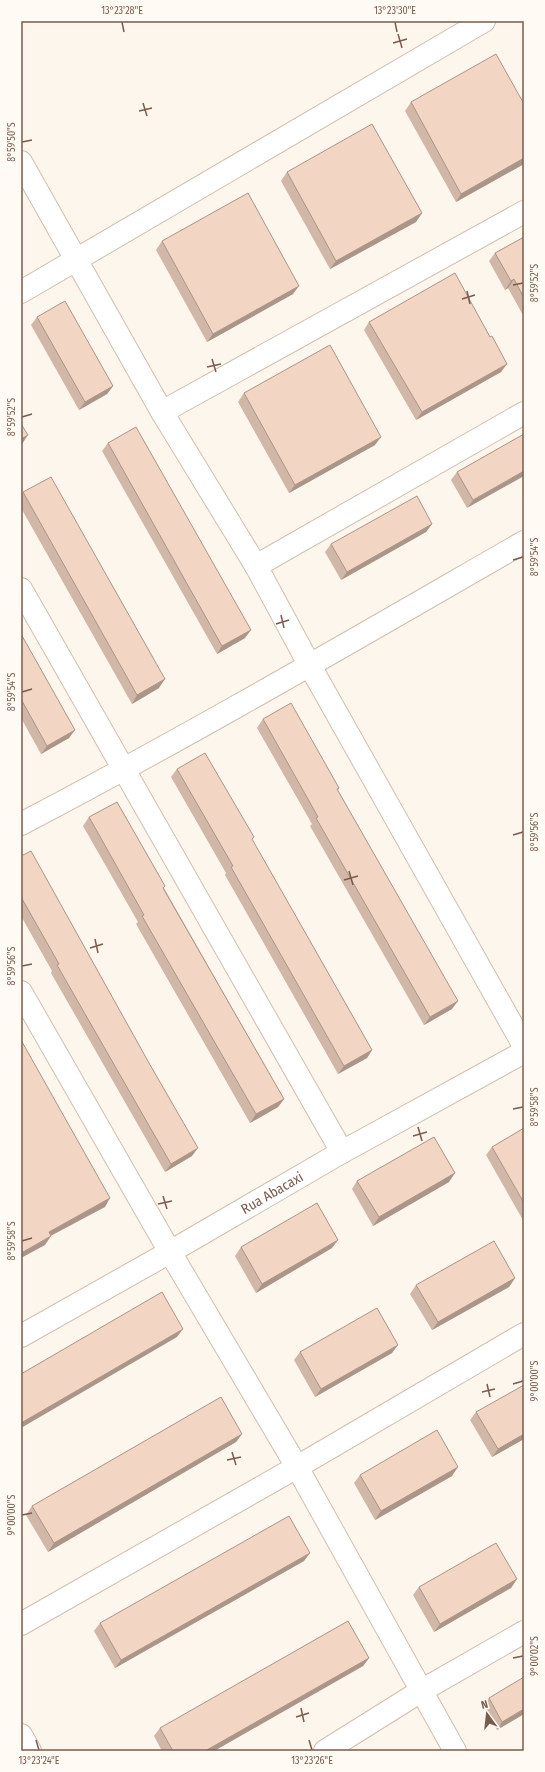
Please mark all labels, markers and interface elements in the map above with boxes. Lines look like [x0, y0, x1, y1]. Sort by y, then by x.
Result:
text: 13°23'28"E [101, 5, 143, 17]
text: 13°23'30"E [374, 5, 416, 17]
text: 8°59'50"S [6, 122, 18, 162]
text: 8°59'52"S [529, 264, 541, 302]
text: 8°59'52"S [6, 398, 18, 436]
text: 8°59'54"S [529, 538, 541, 576]
text: 8°59'54"S [6, 673, 18, 711]
text: 8°59'56"S [529, 812, 541, 852]
text: 8°59'56"S [6, 946, 18, 986]
text: 8°59'58"S [529, 1087, 541, 1127]
street label: Rua Abacaxi [238, 1168, 306, 1217]
text: 8°59'58"S [6, 1221, 18, 1261]
text: 9°00'00"S [529, 1361, 541, 1401]
text: 9°00'00"S [6, 1495, 18, 1535]
text: 9°00'02"S [529, 1636, 541, 1676]
north arrow [467, 1694, 507, 1734]
text: N [480, 1698, 489, 1712]
text: 13°23'24"E [18, 1755, 60, 1767]
text: 13°23'26"E [291, 1755, 333, 1767]

